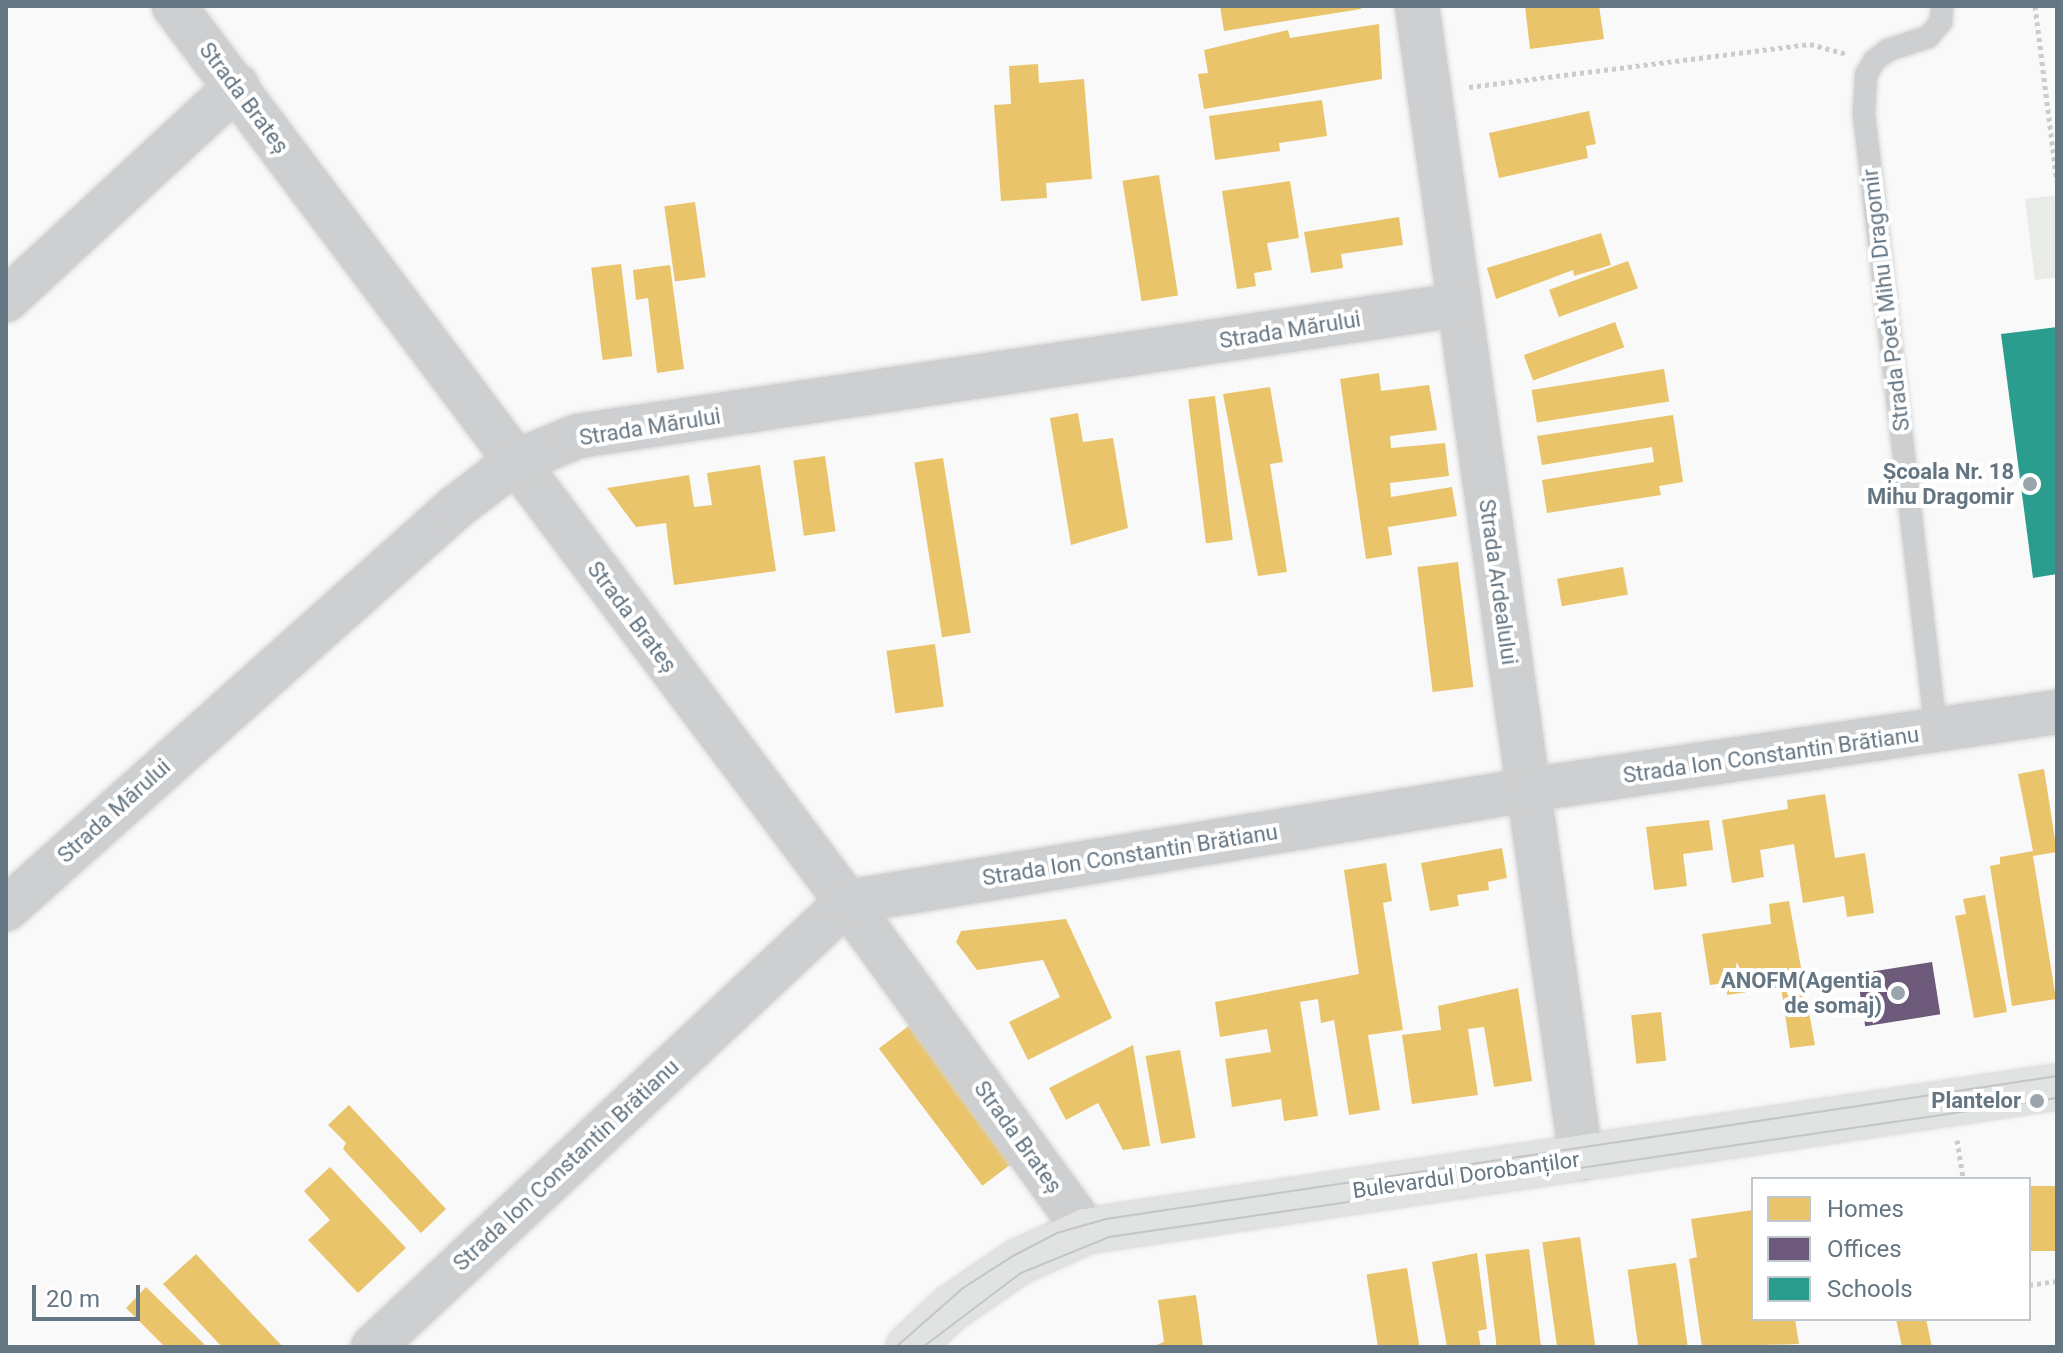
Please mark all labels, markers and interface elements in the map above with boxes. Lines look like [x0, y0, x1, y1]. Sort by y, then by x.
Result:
street label: Strada Brateș [194, 37, 294, 159]
street label: Strada Poet Mihu Dragomir [1857, 167, 1915, 433]
street label: Strada Mărului [1217, 306, 1363, 354]
street label: Strada Mărului [577, 403, 723, 451]
place label: Școala Nr. 18 Mihu Dragomir [1867, 458, 2014, 510]
marker: Școala Nr. 18 Mihu Dragomir [2021, 475, 2039, 493]
street label: Strada Ardealului [1473, 497, 1523, 667]
street label: Strada Brateș [582, 556, 682, 678]
street label: Strada Ion Constantin Brătianu [1621, 721, 1921, 789]
street label: Strada Mărului [52, 753, 176, 869]
street label: Strada Ion Constantin Brătianu [980, 819, 1280, 891]
place label: ANOFM(Agentia de somaj) [1721, 967, 1882, 1018]
marker: ANOFM(Agentia de somaj) [1889, 984, 1907, 1002]
street label: Strada Ion Constantin Brătianu [448, 1054, 684, 1276]
street label: Strada Brateș [969, 1076, 1067, 1198]
place label: Plantelor [1931, 1088, 2021, 1114]
marker: Plantelor [2028, 1092, 2046, 1110]
street label: Bulevardul Dorobanților [1351, 1146, 1581, 1204]
legend [1751, 1177, 2031, 1321]
text: Homes [1827, 1195, 1904, 1223]
text: Offices [1827, 1235, 1902, 1263]
scale bar [36, 1269, 144, 1319]
text: Schools [1827, 1275, 1913, 1303]
text: 20 m [46, 1285, 100, 1313]

